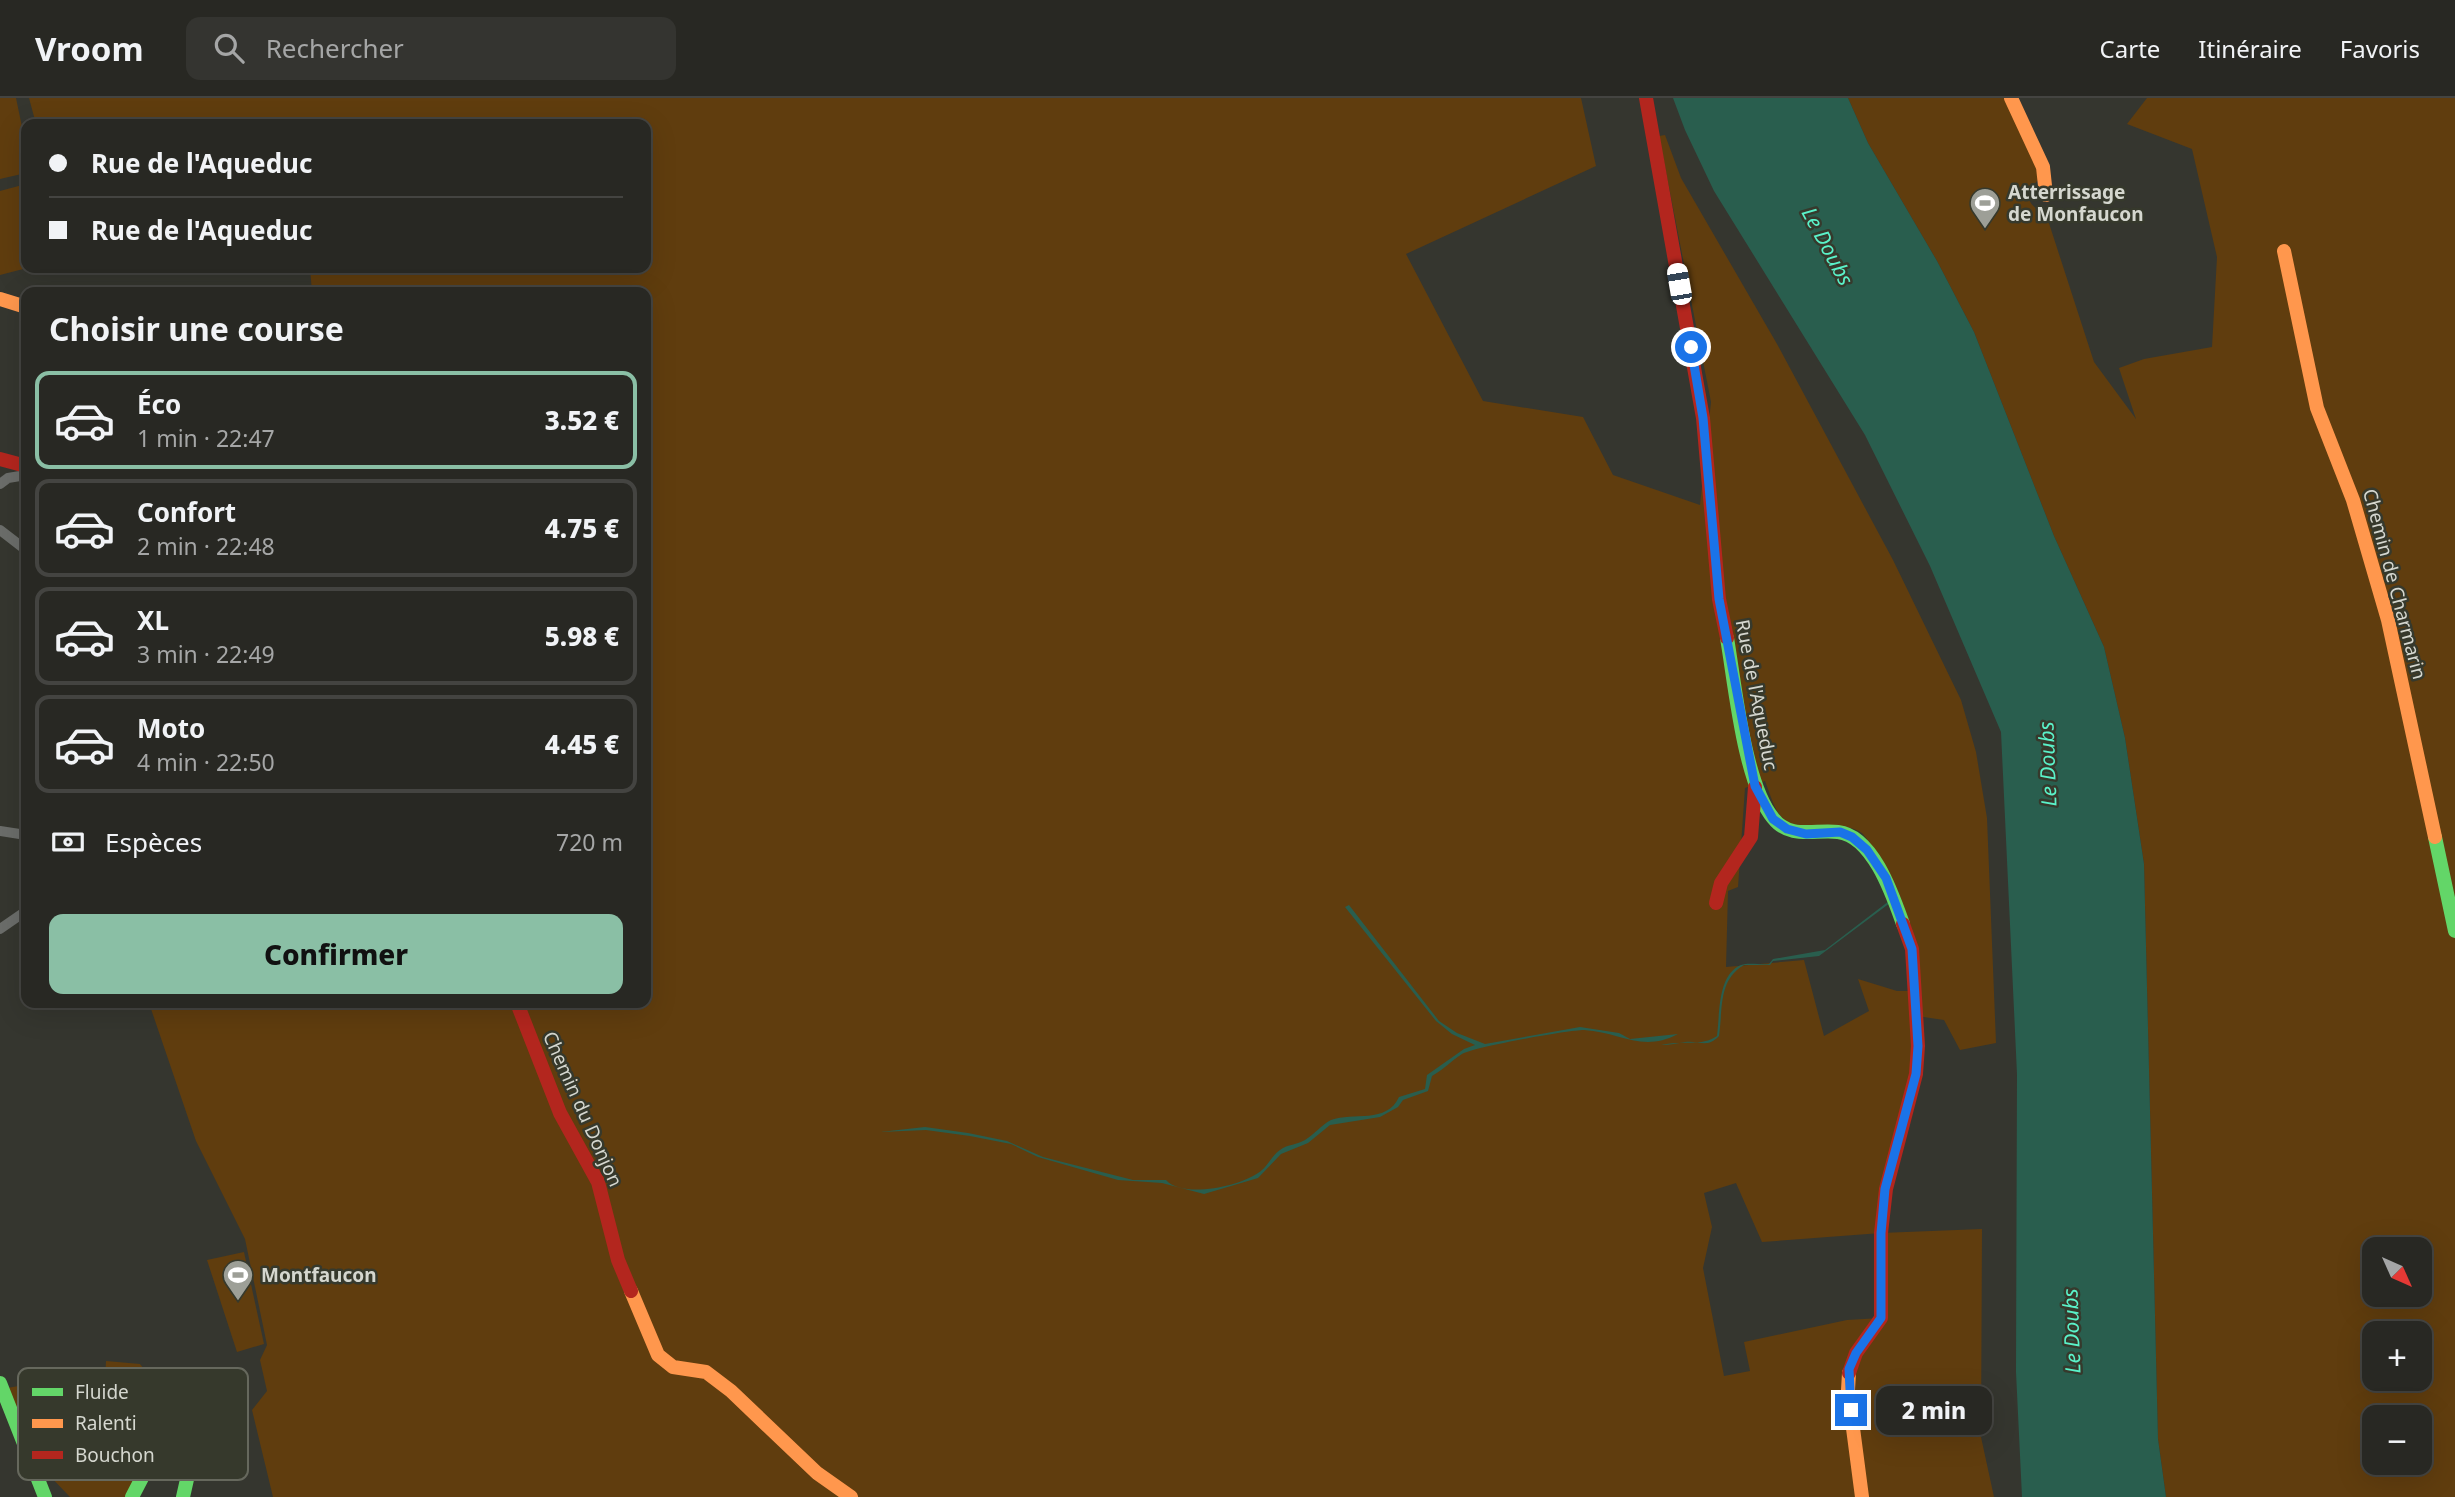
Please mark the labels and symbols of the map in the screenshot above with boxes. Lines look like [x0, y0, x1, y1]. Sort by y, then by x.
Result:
place label: Atterrissage de Monfaucon [2008, 179, 2144, 227]
sports icon: Atterrissage de Monfaucon [1968, 186, 2002, 230]
water label: Le Doubs [1796, 202, 1860, 290]
car [1666, 261, 1693, 307]
route start [1675, 331, 1707, 363]
street label: Chemin de Charmarin [2357, 486, 2433, 682]
street label: Rue de l'Aqueduc [1730, 617, 1784, 773]
water label: Le Doubs [2032, 721, 2062, 807]
street label: Chemin du Donjon [537, 1027, 629, 1191]
north arrow [2362, 1237, 2432, 1307]
sports icon: Montfaucon [221, 1258, 255, 1302]
place label: Montfaucon [261, 1262, 377, 1288]
water label: Le Doubs [2056, 1288, 2086, 1374]
legend [18, 1368, 248, 1480]
text: Fluide [75, 1379, 129, 1405]
callout: 2 min [1876, 1386, 1991, 1434]
route end [1835, 1394, 1867, 1426]
text: Ralenti [75, 1410, 137, 1436]
text: Bouchon [75, 1442, 155, 1468]

